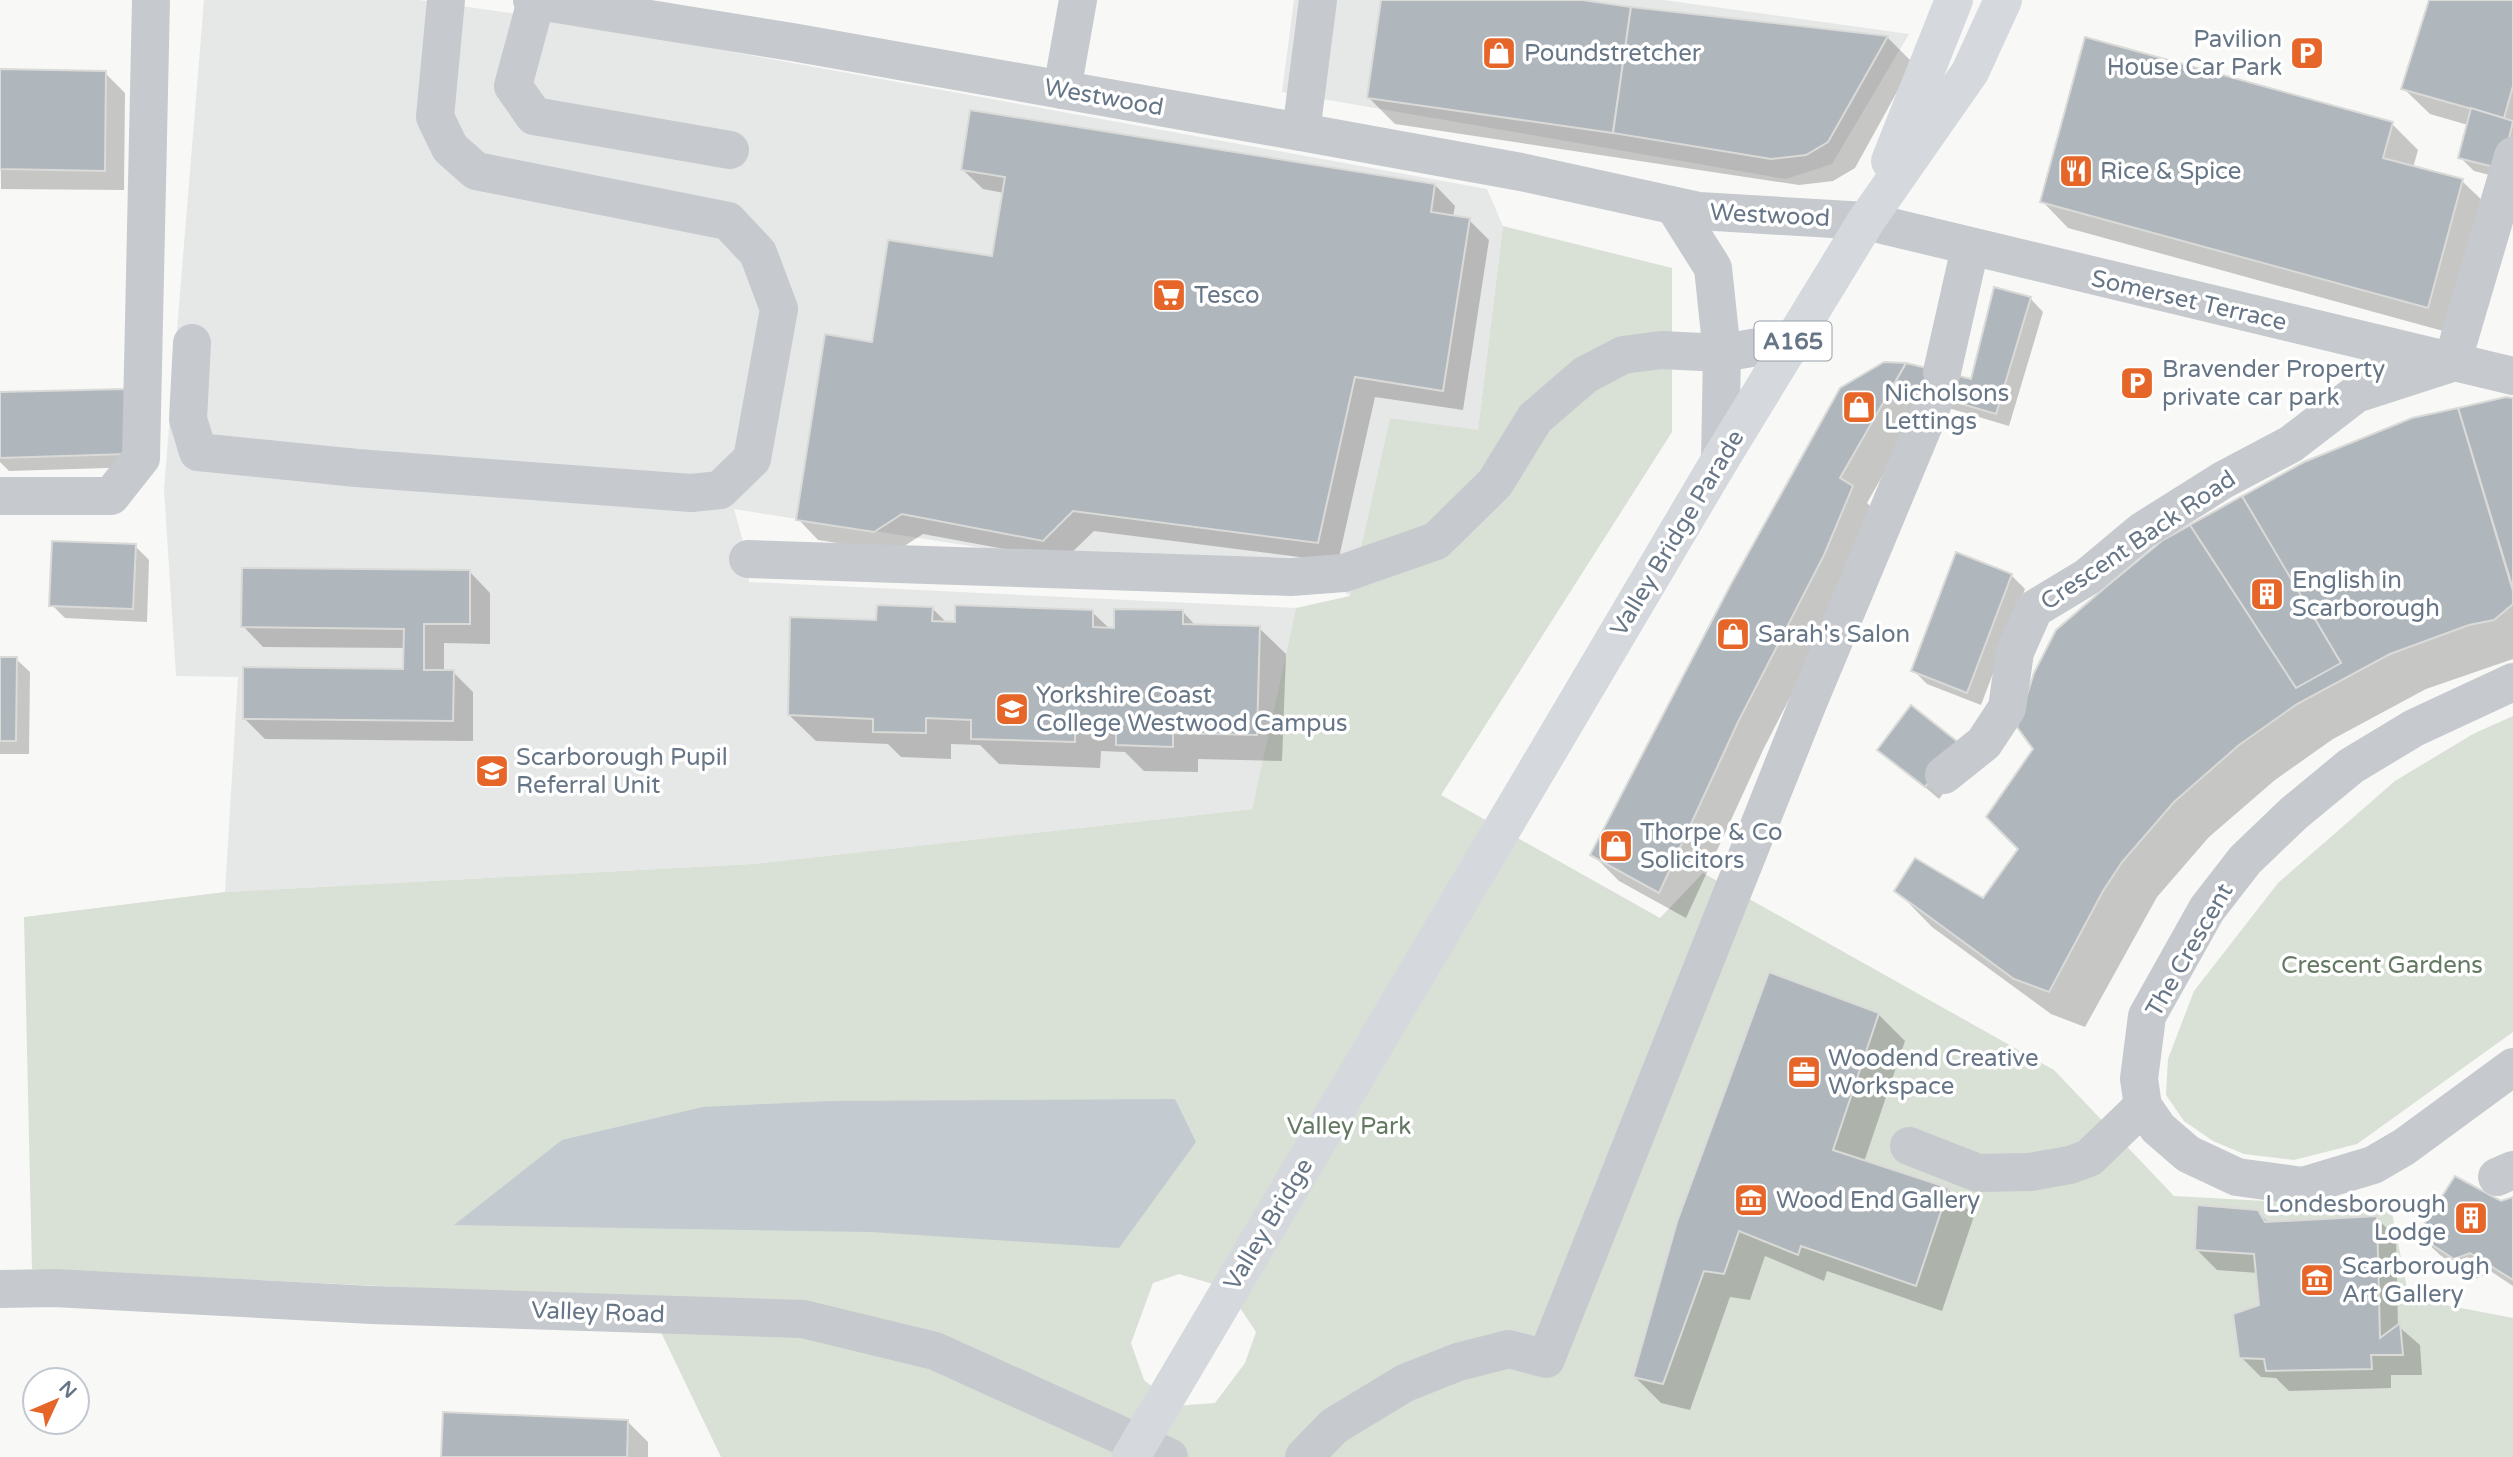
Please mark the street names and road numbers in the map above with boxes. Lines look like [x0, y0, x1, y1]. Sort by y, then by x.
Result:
street label: Westwood [1042, 73, 1166, 122]
street label: Westwood [1709, 198, 1831, 233]
street label: Somerset Terrace [2088, 264, 2289, 337]
road number: A165 [1755, 322, 1832, 360]
street label: Valley Bridge Parade [1604, 425, 1751, 642]
street label: Crescent Back Road [2035, 464, 2241, 616]
street label: The Crescent [2140, 878, 2239, 1022]
street label: Valley Bridge [1218, 1153, 1319, 1296]
street label: Valley Road [531, 1296, 665, 1329]

